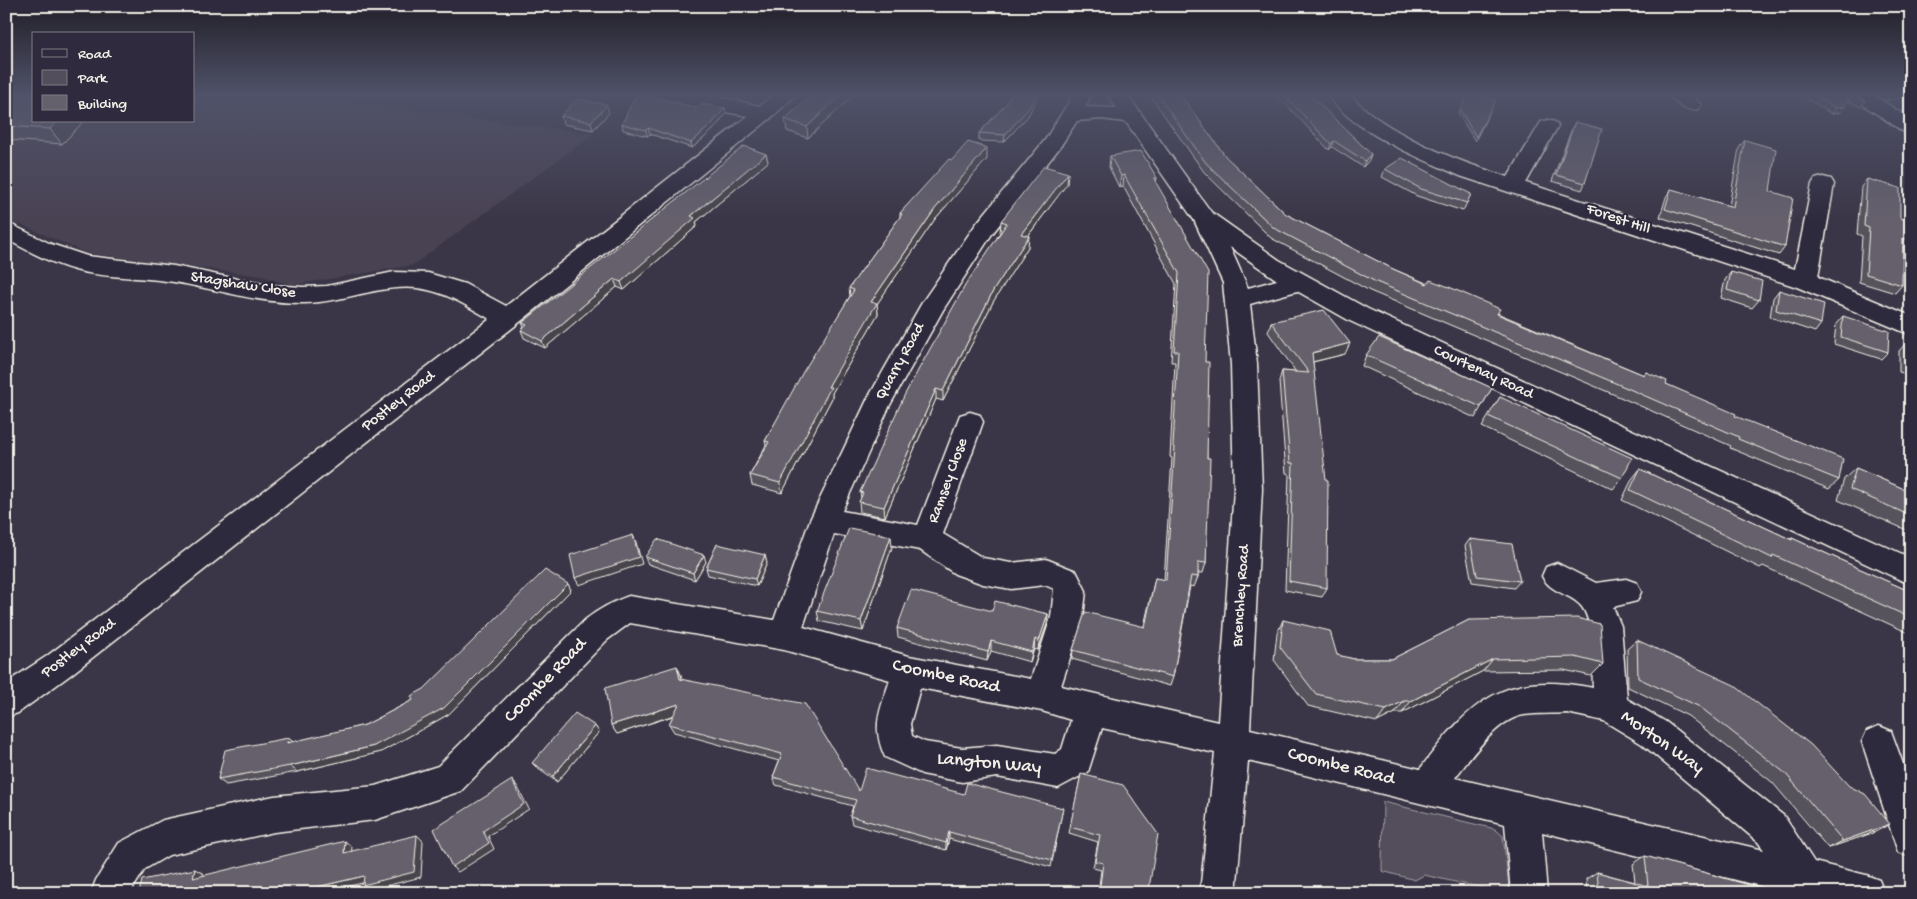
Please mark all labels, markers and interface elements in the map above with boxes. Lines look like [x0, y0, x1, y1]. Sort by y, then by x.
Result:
legend [32, 32, 195, 122]
text: Road [78, 46, 112, 64]
text: Park [77, 70, 108, 88]
text: Building [77, 96, 127, 114]
street label: Forest Hill [1583, 200, 1652, 240]
street label: Stagshaw Close [189, 268, 298, 304]
street label: Quarry Road [872, 319, 931, 404]
street label: Courtenay Road [1430, 342, 1537, 405]
street label: Postley Road [358, 366, 441, 437]
street label: Ramsey Close [925, 435, 973, 526]
street label: Brenchley Road [1229, 543, 1255, 649]
street label: Postley Road [37, 614, 121, 684]
street label: Coombe Road [500, 632, 594, 728]
street label: Coombe Road [890, 654, 1004, 700]
street label: Morton Way [1616, 706, 1709, 781]
street label: Coombe Road [1285, 743, 1399, 792]
street label: Langton Way [936, 748, 1043, 780]

